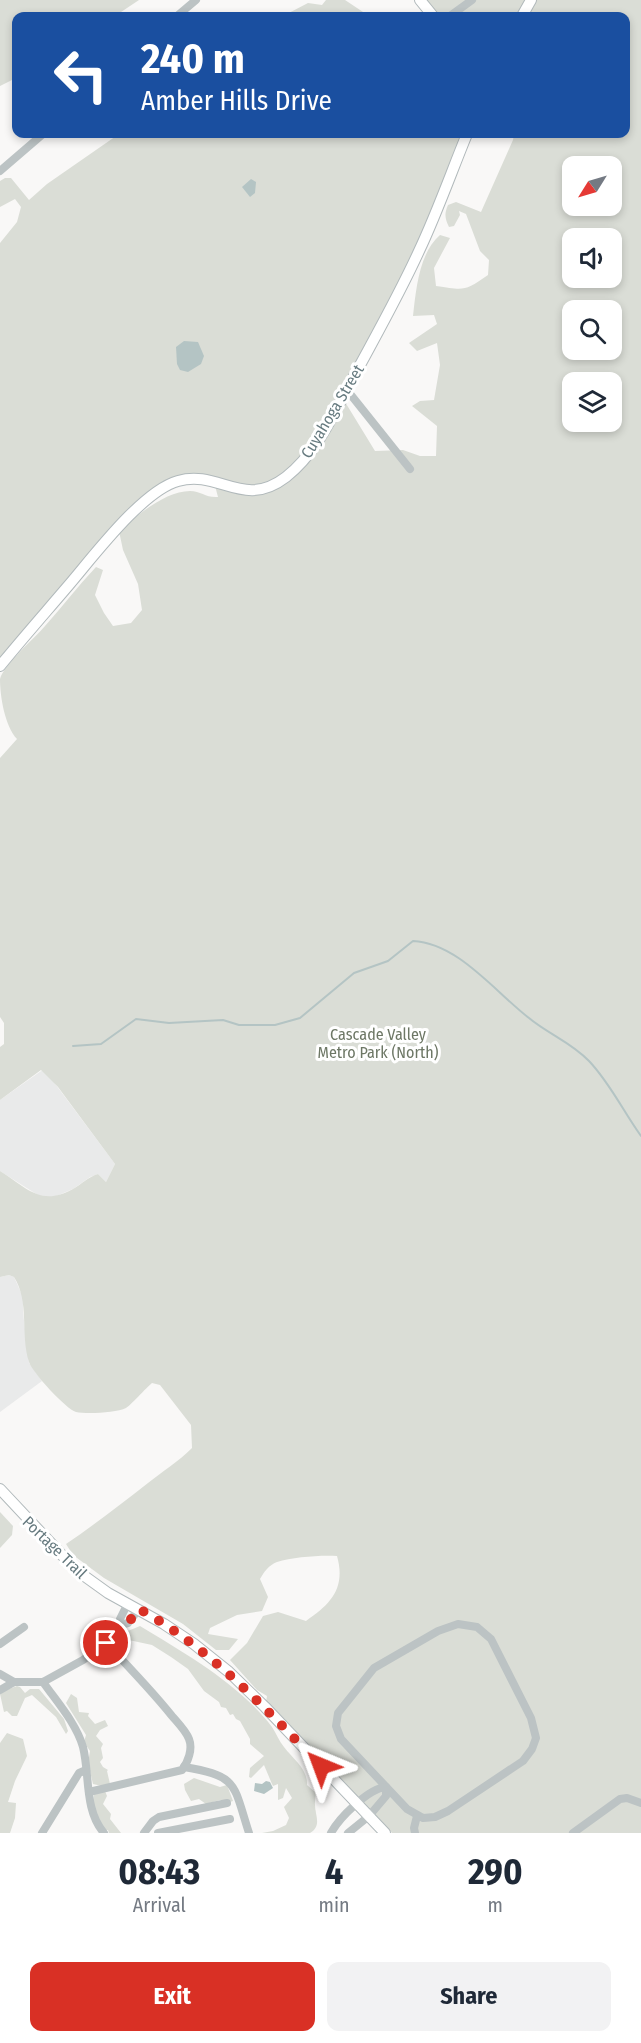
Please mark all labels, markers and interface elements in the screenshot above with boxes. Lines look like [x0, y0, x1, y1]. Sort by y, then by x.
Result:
text: 240 m [141, 34, 245, 84]
icon: left [42, 36, 120, 114]
text: Amber Hills Drive [141, 85, 332, 117]
north arrow [562, 156, 622, 216]
map controls [562, 156, 622, 432]
button: sound [562, 228, 622, 288]
button: search [562, 300, 622, 360]
street label: Cuyahoga Street [297, 360, 368, 462]
button: layers [562, 372, 622, 432]
park label: Cascade Valley Metro Park (North) [318, 1025, 439, 1062]
street label: Portage Trail [19, 1512, 91, 1583]
pin [80, 1617, 131, 1668]
icon: arrive [89, 1626, 122, 1659]
position arrow [289, 1734, 353, 1798]
text: 08:43 [118, 1850, 200, 1894]
text: 4 [325, 1850, 343, 1894]
text: 290 [468, 1850, 523, 1894]
text: Arrival [133, 1893, 186, 1917]
text: min [319, 1893, 350, 1917]
text: m [488, 1893, 503, 1917]
button: Exit [30, 1962, 315, 2031]
button: Share [327, 1962, 611, 2031]

